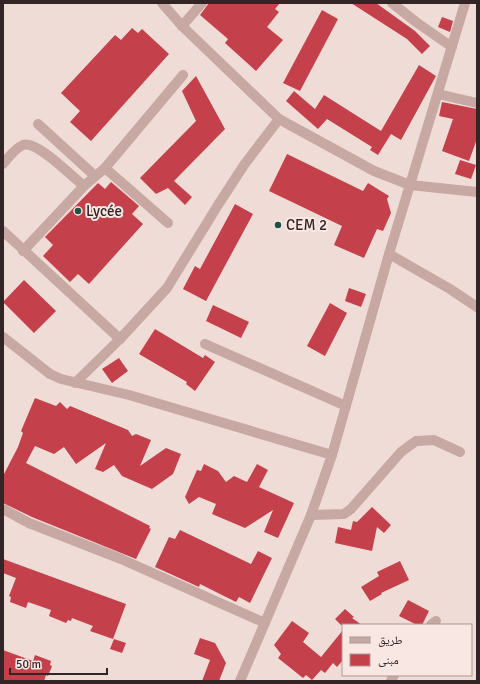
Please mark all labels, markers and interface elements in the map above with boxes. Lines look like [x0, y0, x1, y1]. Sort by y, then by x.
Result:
place label: Lycée [86, 202, 122, 220]
marker: Lycée [73, 206, 83, 216]
place label: CEM 2 [286, 216, 327, 234]
marker: CEM 2 [273, 220, 283, 230]
legend [342, 624, 472, 676]
text: طريق [378, 633, 403, 648]
scale bar [10, 650, 107, 676]
text: مبنى [378, 653, 399, 668]
text: 50 m [16, 657, 41, 672]

